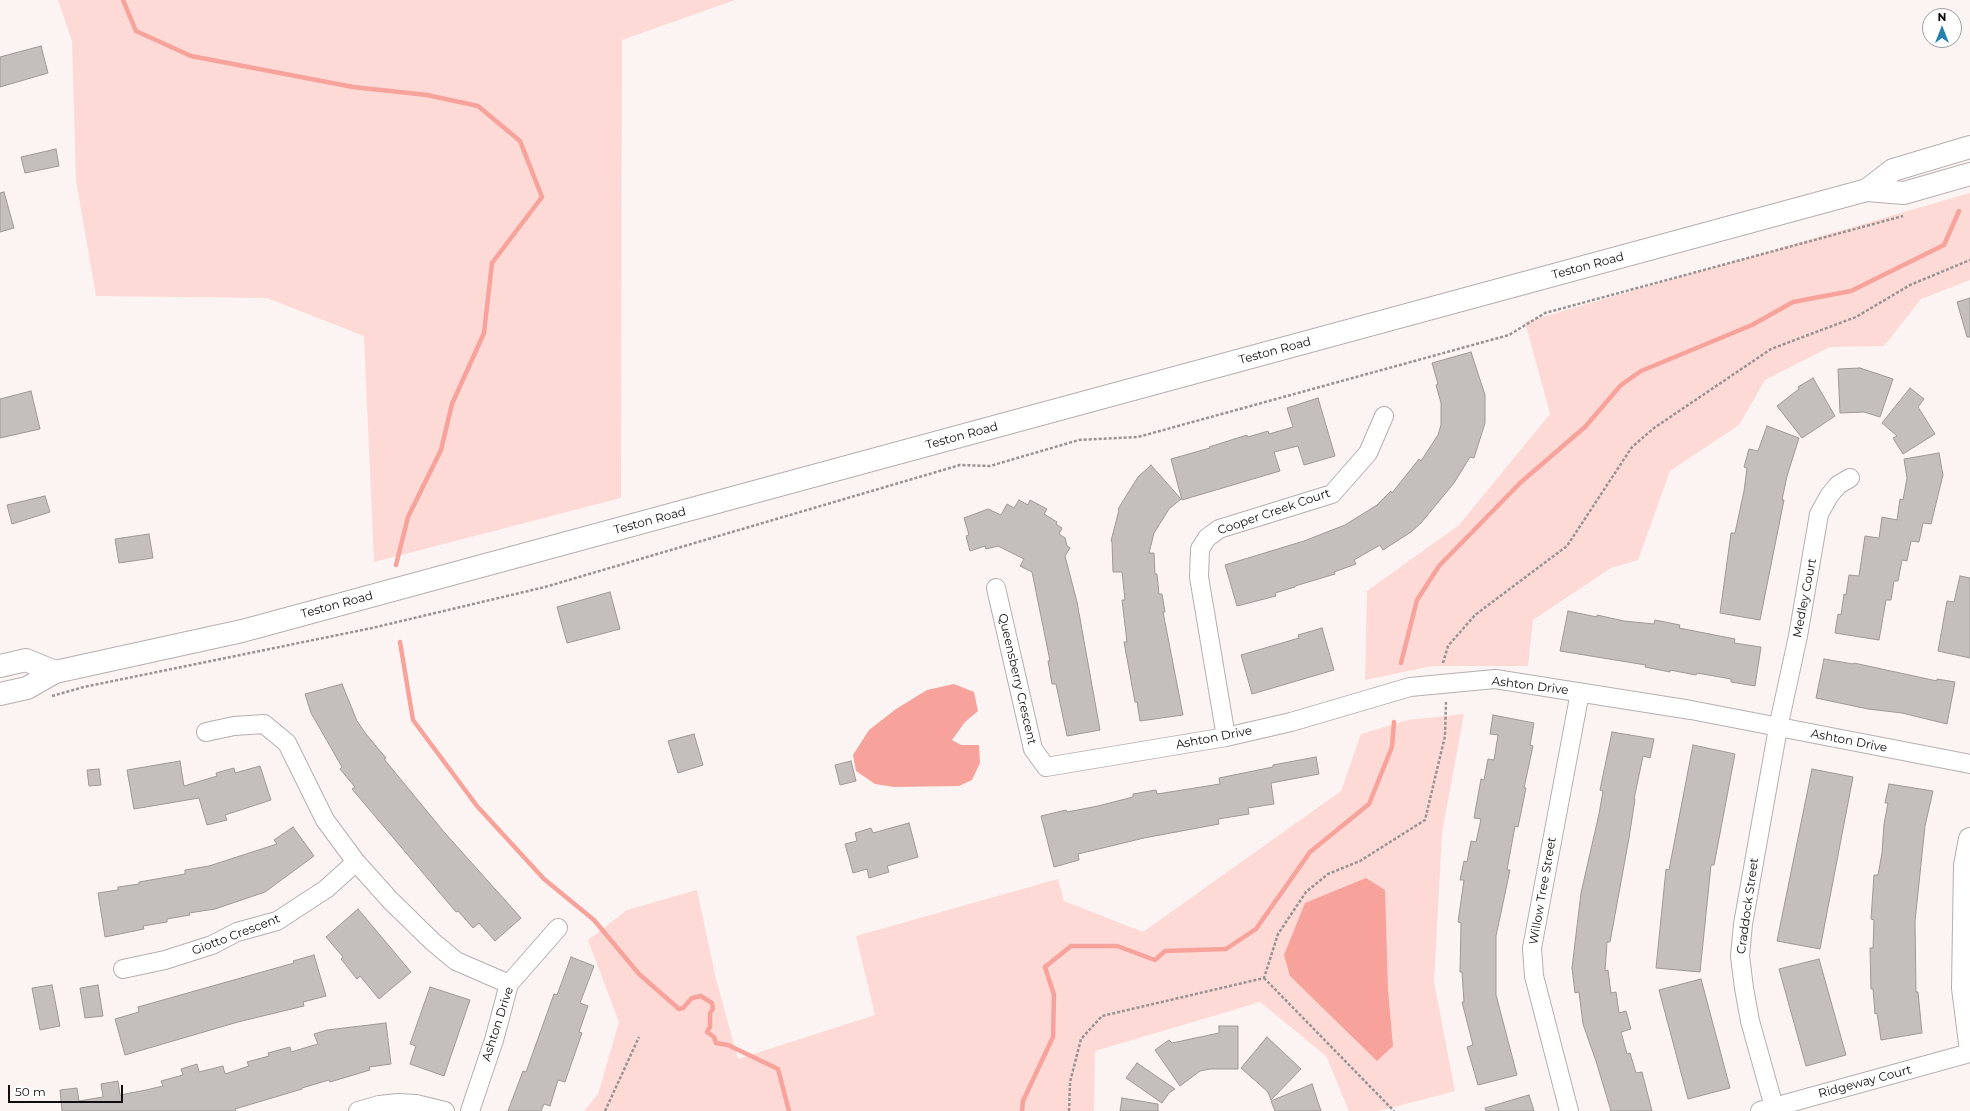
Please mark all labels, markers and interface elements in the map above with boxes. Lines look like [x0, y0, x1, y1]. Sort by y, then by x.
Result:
north arrow [1922, 8, 1962, 48]
text: N [1938, 10, 1946, 24]
street label: Teston Road [1550, 249, 1626, 283]
street label: Teston Road [1237, 334, 1313, 368]
street label: Teston Road [924, 419, 1000, 453]
street label: Cooper Creek Court [1216, 486, 1332, 538]
street label: Teston Road [612, 504, 688, 538]
street label: Medley Court [1790, 557, 1820, 639]
street label: Teston Road [299, 588, 375, 622]
street label: Queensberry Crescent [995, 612, 1039, 746]
street label: Ashton Drive [1491, 674, 1569, 698]
street label: Ashton Drive [1175, 724, 1253, 752]
street label: Ashton Drive [1810, 727, 1888, 755]
street label: Willow Tree Street [1526, 836, 1560, 946]
street label: Craddock Street [1734, 857, 1762, 955]
street label: Giotto Crescent [190, 912, 282, 958]
street label: Ashton Drive [479, 985, 517, 1063]
street label: Ridgeway Court [1817, 1063, 1913, 1101]
scale bar [10, 1077, 125, 1103]
text: 50 m [15, 1084, 46, 1099]

